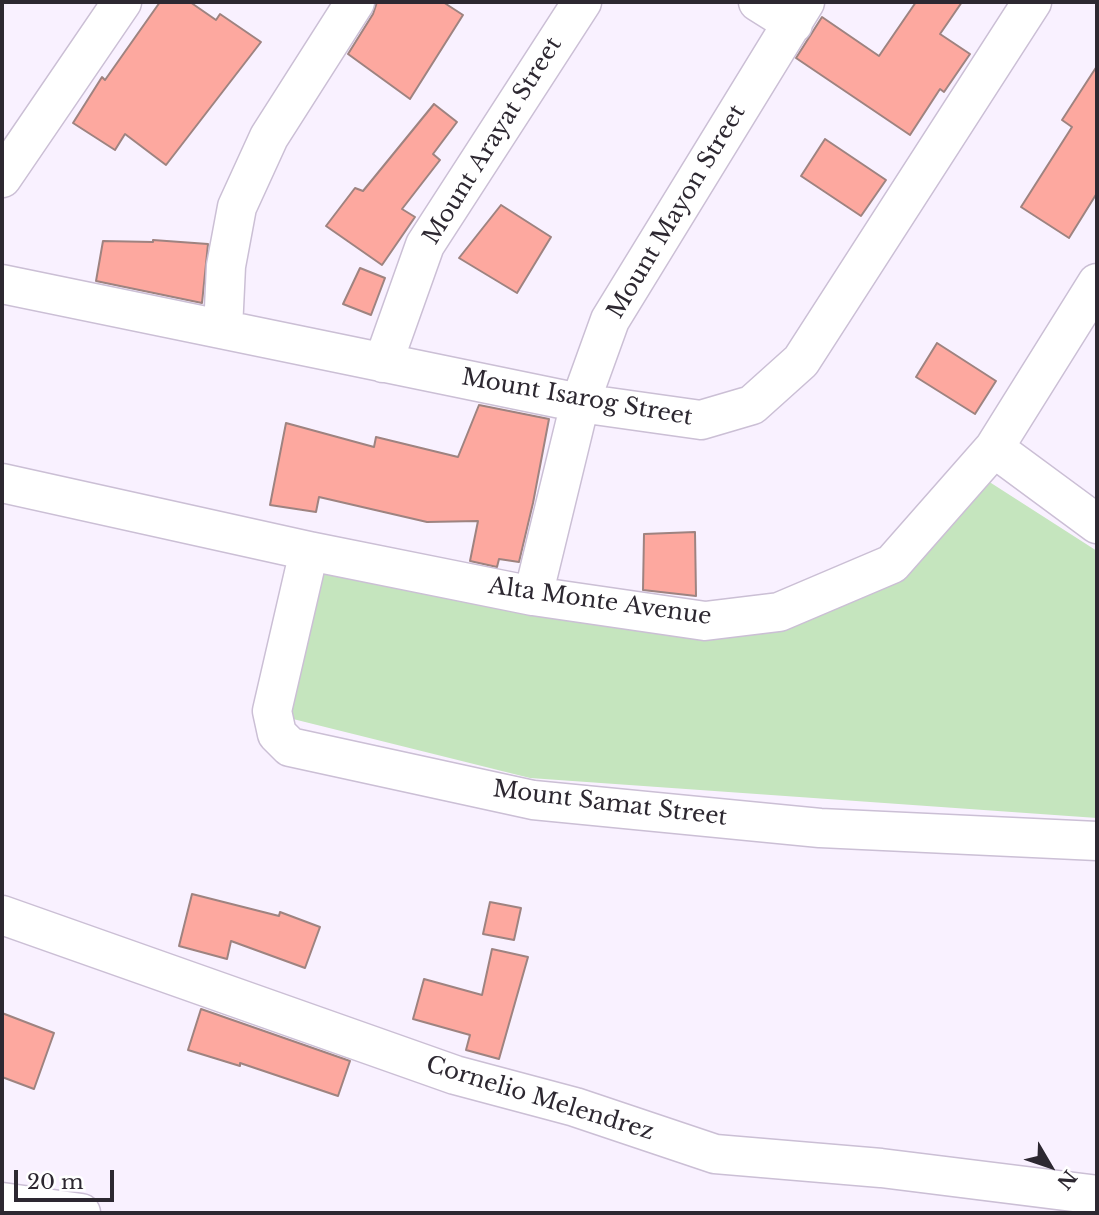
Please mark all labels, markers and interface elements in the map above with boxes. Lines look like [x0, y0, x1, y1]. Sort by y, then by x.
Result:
street label: Mount Arayat Street [418, 32, 568, 250]
street label: Mount Mayon Street [602, 100, 752, 324]
street label: Mount Isarog Street [459, 364, 695, 432]
street label: Alta Monte Avenue [487, 573, 713, 631]
street label: Mount Samat Street [491, 776, 729, 832]
street label: Cornelio Melendrez [423, 1051, 657, 1147]
north arrow [1015, 1131, 1085, 1201]
scale bar [18, 1156, 117, 1200]
text: N [1052, 1165, 1081, 1194]
text: 20 m [27, 1169, 84, 1195]

